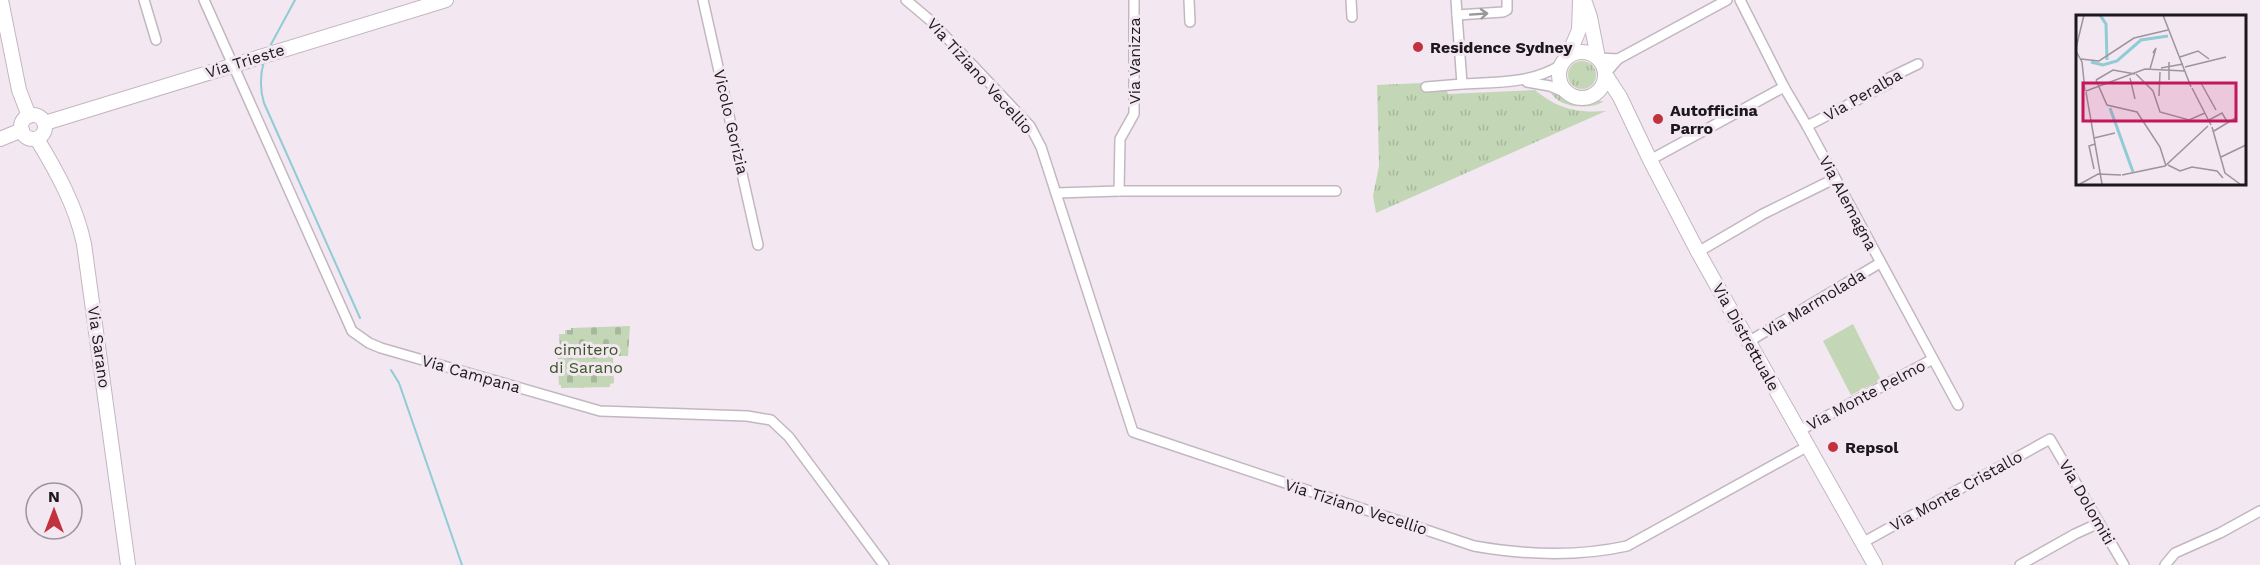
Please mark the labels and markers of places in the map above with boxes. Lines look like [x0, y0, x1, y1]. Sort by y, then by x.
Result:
place label: Residence Sydney [1430, 38, 1573, 57]
marker: Residence Sydney [1411, 40, 1425, 54]
place label: Autofficina Parro [1670, 101, 1759, 138]
marker: Autofficina Parro [1651, 112, 1665, 126]
place label: Repsol [1845, 438, 1899, 457]
marker: Repsol [1826, 440, 1840, 454]

